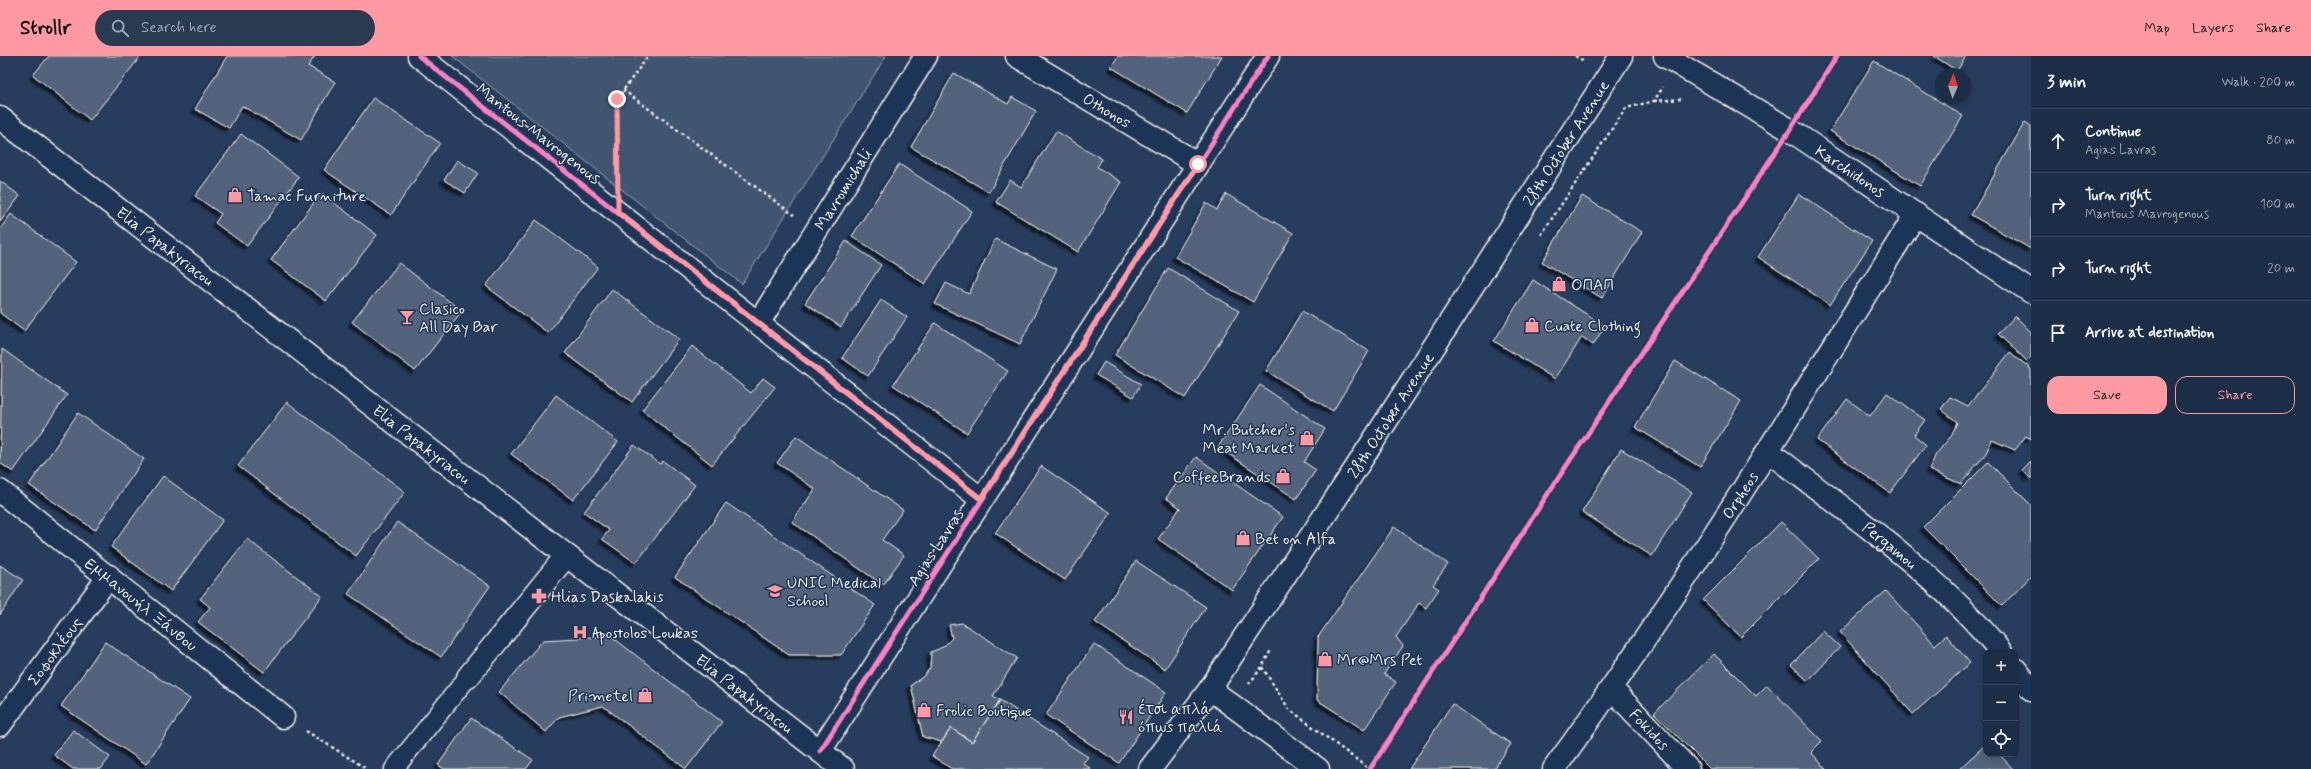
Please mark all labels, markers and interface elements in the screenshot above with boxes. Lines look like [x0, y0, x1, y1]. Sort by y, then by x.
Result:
search box [95, 10, 375, 46]
text: Strollr [20, 16, 71, 41]
icon: search [109, 17, 131, 39]
text: Search here [141, 18, 217, 38]
text: Map [2144, 19, 2170, 37]
text: Layers [2192, 19, 2234, 37]
text: Share [2256, 19, 2291, 37]
north arrow [1935, 68, 1971, 104]
text: 3 min [2047, 71, 2086, 93]
text: Walk · 200 m [2221, 74, 2295, 91]
street label: 28th October Avenue [1519, 76, 1615, 210]
street label: Mantous Mavrogenous [471, 79, 605, 189]
street label: Othonos [1078, 89, 1134, 134]
route end [608, 90, 626, 108]
text: Continue [2085, 122, 2141, 142]
icon: ahead [2047, 130, 2069, 152]
text: 80 m [2266, 132, 2295, 149]
street label: Karchidonos [1810, 141, 1889, 203]
text: Agias Lavras [2085, 142, 2156, 159]
street label: Mavromichali [810, 145, 877, 235]
route start [1189, 155, 1207, 173]
shop icon: Tamac Furniture [226, 186, 244, 204]
place label: Tamac Furniture [247, 186, 366, 207]
text: Turn right [2085, 186, 2152, 206]
icon: right [2047, 194, 2069, 216]
text: 100 m [2260, 196, 2295, 213]
street label: Elia Papakyriacou [111, 203, 218, 291]
text: Mantous Mavrogenous [2085, 206, 2209, 223]
icon: right [2047, 258, 2069, 280]
text: Turn right [2085, 259, 2152, 279]
text: 20 m [2267, 260, 2295, 277]
shop icon: ΟΠΑΠ [1550, 275, 1568, 293]
place label: ΟΠΑΠ [1571, 275, 1614, 296]
place label: Clasico All Day Bar [419, 299, 498, 338]
bar icon: Clasico All Day Bar [398, 308, 416, 326]
shop icon: Cuate Clothing [1523, 316, 1541, 334]
place label: Cuate Clothing [1544, 316, 1641, 338]
icon: arrive [2047, 322, 2069, 344]
text: Arrive at destination [2085, 323, 2214, 343]
street label: 28th October Avenue [1343, 349, 1440, 483]
button: Save [2047, 376, 2167, 414]
button: Share [2175, 376, 2295, 414]
street label: Elia Papakyriacou [368, 401, 474, 489]
place label: Mr. Butcher's Meat Market [1202, 420, 1295, 459]
shop icon: Mr. Butcher's Meat Market [1298, 429, 1316, 447]
place label: CoffeeBrands [1173, 467, 1271, 488]
shop icon: CoffeeBrands [1274, 467, 1292, 485]
street label: Orpheos [1718, 468, 1764, 523]
street label: Agias Lavras [904, 505, 969, 590]
street label: Pergamou [1858, 518, 1921, 574]
shop icon: Bet on Alfa [1234, 529, 1252, 547]
place label: Bet on Alfa [1255, 529, 1336, 550]
street label: Εμμανουήλ Ξάνθου [80, 554, 201, 657]
place label: UNIC Medical School [787, 573, 881, 612]
school or university icon: UNIC Medical School [766, 582, 784, 600]
pharmacy icon: Hlias Daskalakis [530, 587, 548, 605]
place label: Hlias Daskalakis [551, 587, 664, 608]
street label: Σοφοκλέους [24, 613, 87, 690]
hospital icon: Apostolos Loukas [571, 623, 589, 641]
place label: Apostolos Loukas [592, 623, 698, 645]
map controls [1983, 649, 2019, 757]
button: + [1983, 649, 2019, 685]
street label: Elia Papakyriacou [691, 650, 797, 739]
shop icon: Mr@Mrs Pet [1316, 650, 1334, 668]
place label: Mr@Mrs Pet [1337, 650, 1422, 671]
button: − [1983, 685, 2019, 721]
place label: Primetel [568, 686, 633, 707]
shop icon: Primetel [636, 686, 654, 704]
place label: έτσι απλά όπωs παλιά [1138, 698, 1223, 738]
shop icon: Frolic Boutique [915, 701, 933, 719]
place label: Frolic Boutique [936, 701, 1032, 722]
street label: Fokidos [1624, 705, 1674, 755]
restaurant icon: έτσι απλά όπωs παλιά [1117, 708, 1135, 726]
button: locate [1983, 721, 2019, 757]

